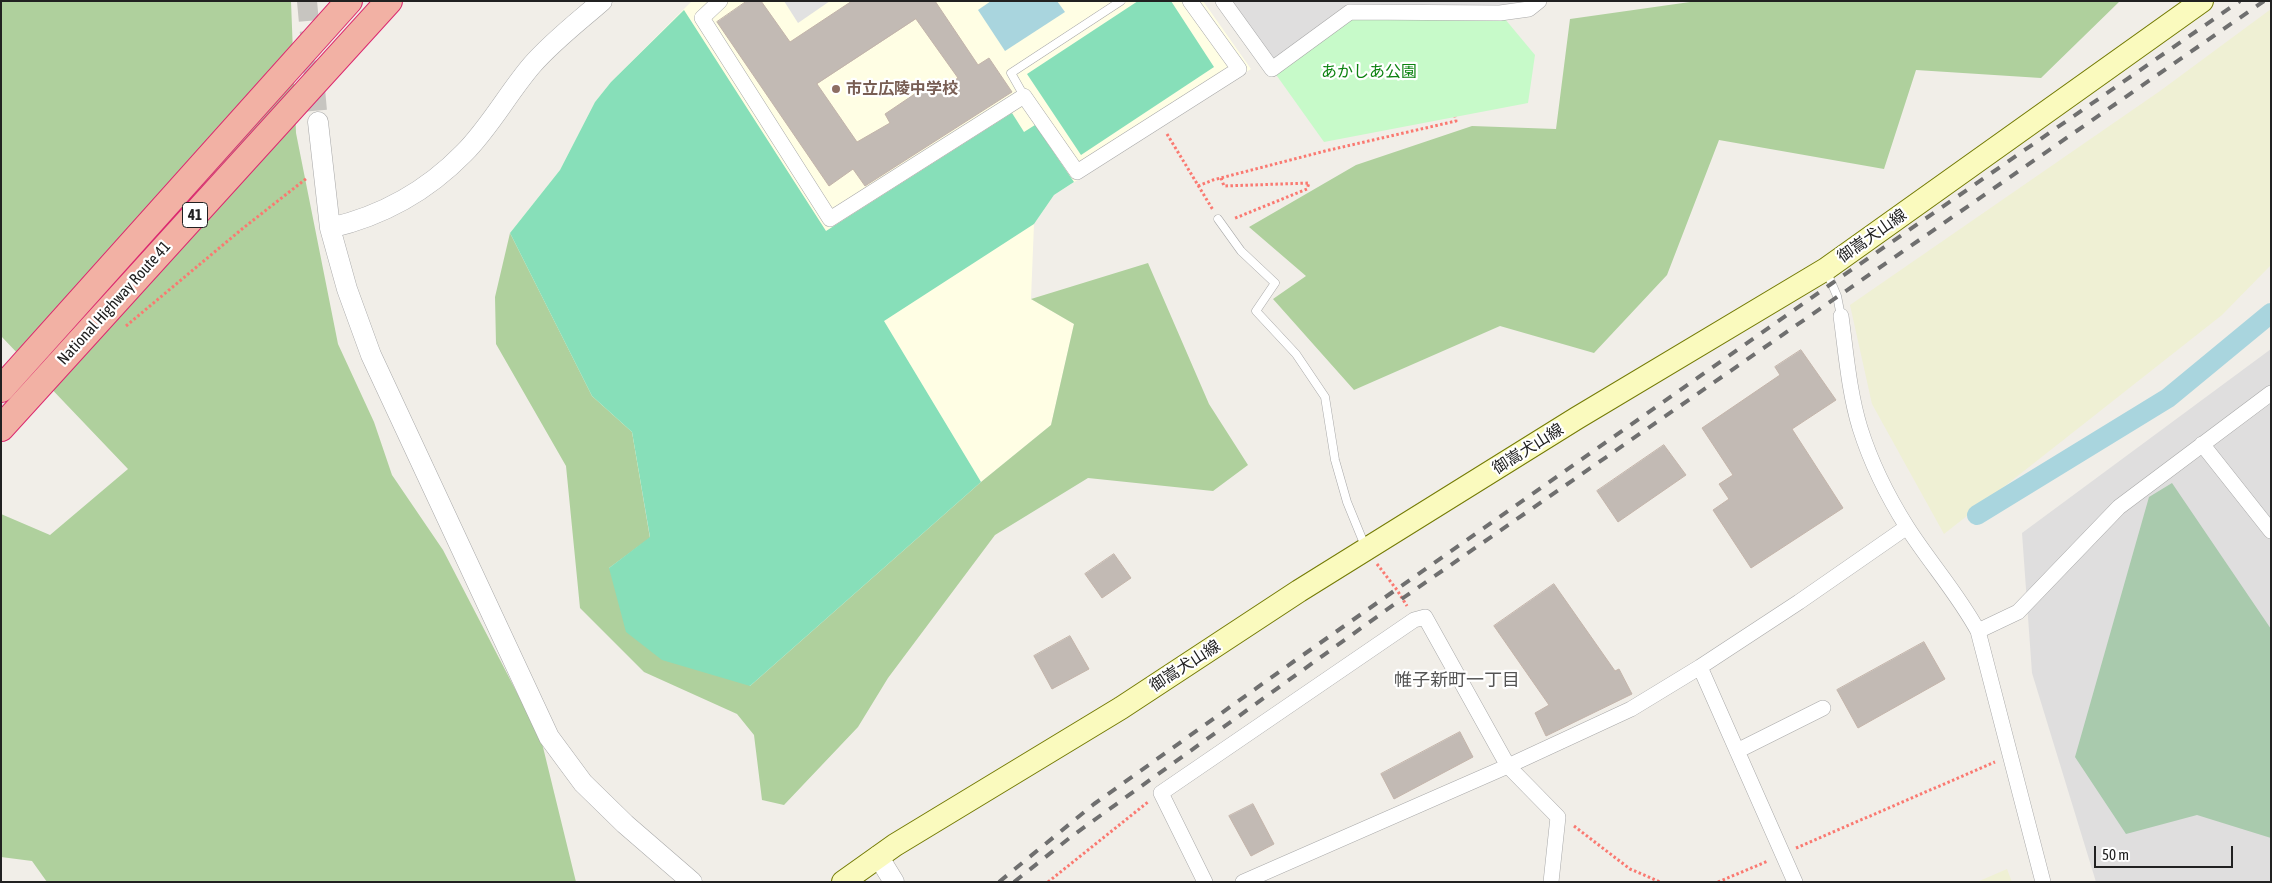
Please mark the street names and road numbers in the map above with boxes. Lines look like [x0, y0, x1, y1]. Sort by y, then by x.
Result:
road number: 41 [182, 202, 208, 228]
street label: 御嵩犬山線 [1834, 205, 1910, 267]
street label: National Highway Route 41 [53, 237, 175, 369]
street label: 御嵩犬山線 [1489, 420, 1567, 478]
street label: 御嵩犬山線 [1146, 636, 1224, 696]

